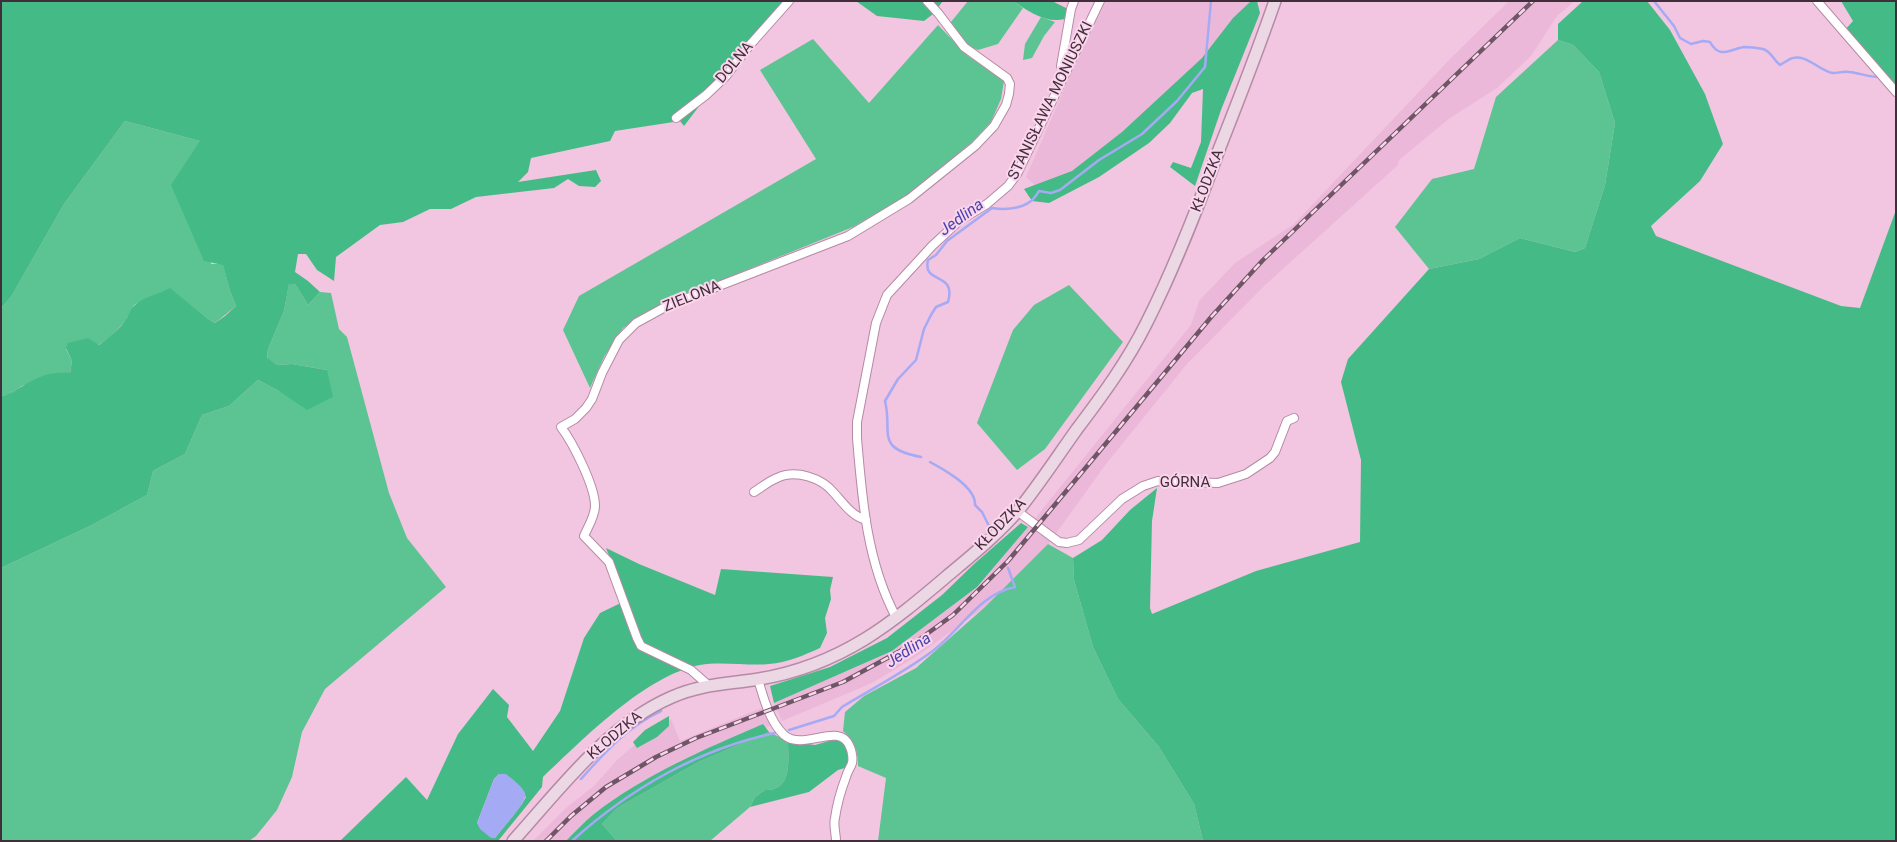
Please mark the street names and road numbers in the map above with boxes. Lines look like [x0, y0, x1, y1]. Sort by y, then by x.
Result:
street label: STANISŁAWA MONIUSZKI [1005, 19, 1097, 183]
street label: DOLNA [712, 39, 758, 87]
street label: KŁODZKA [1188, 147, 1228, 215]
street label: ZIELONA [661, 277, 723, 317]
street label: GÓRNA [1160, 474, 1210, 492]
street label: KŁODZKA [972, 495, 1030, 555]
street label: KŁODZKA [584, 708, 646, 764]

